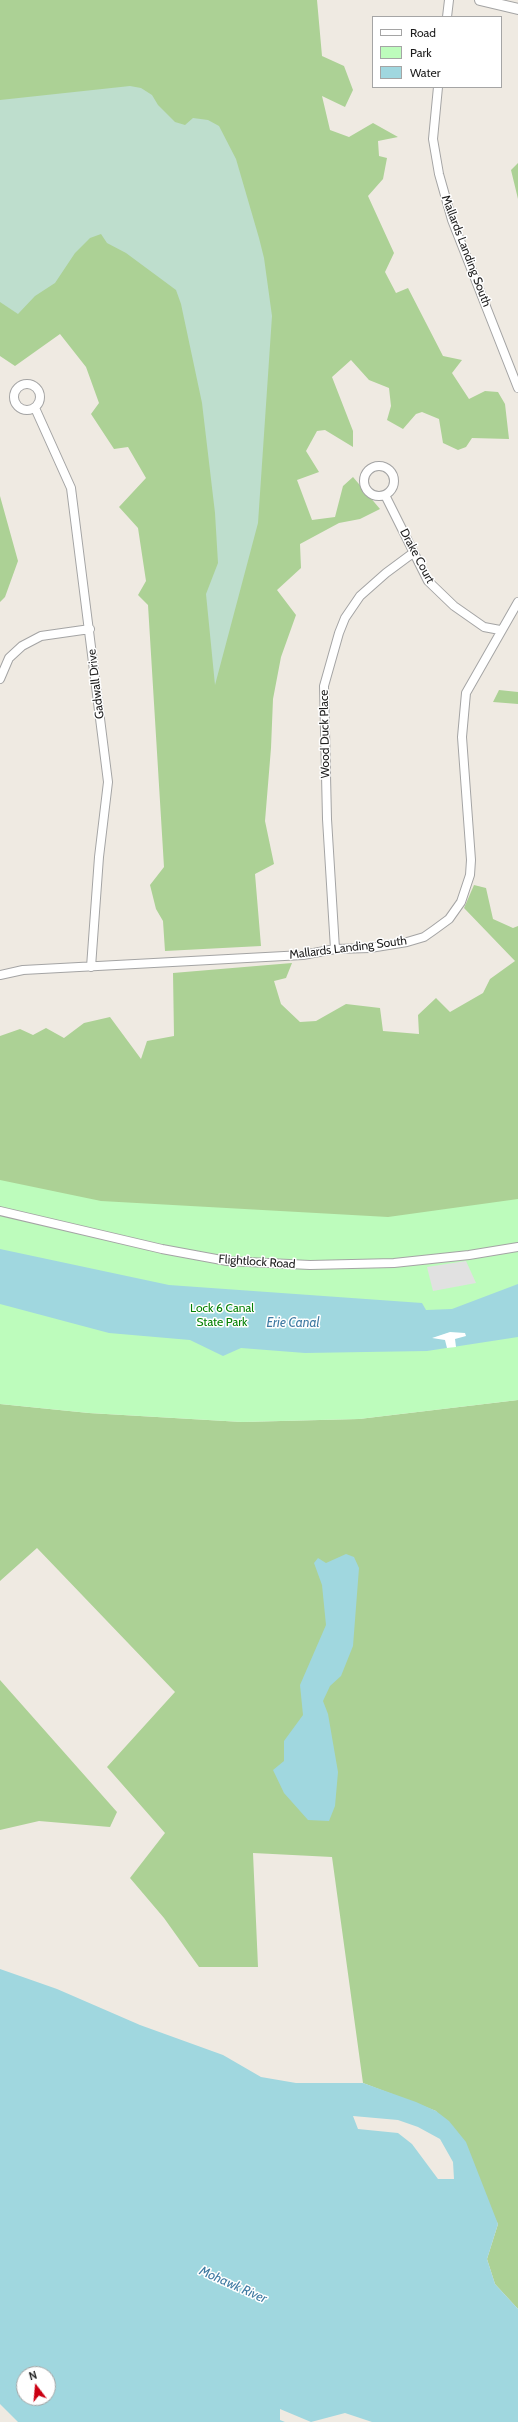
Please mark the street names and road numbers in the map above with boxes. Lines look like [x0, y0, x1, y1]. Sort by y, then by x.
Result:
street label: Mallards Landing South [438, 193, 494, 309]
street label: Drake Court [397, 526, 437, 586]
street label: Gadwall Drive [85, 648, 107, 720]
street label: Wood Duck Place [317, 689, 333, 779]
street label: Mallards Landing South [288, 934, 408, 962]
street label: Flightlock Road [218, 1252, 296, 1272]

